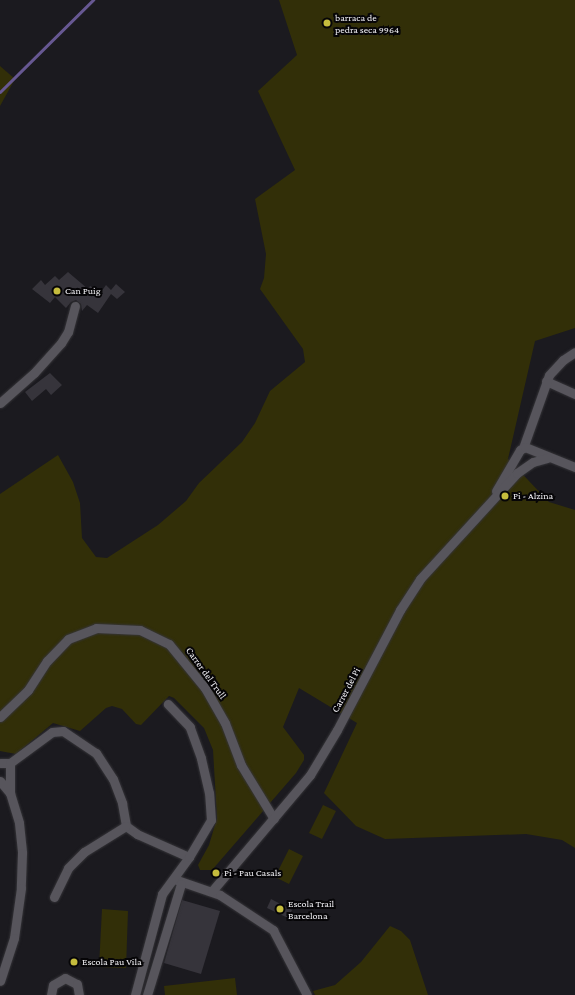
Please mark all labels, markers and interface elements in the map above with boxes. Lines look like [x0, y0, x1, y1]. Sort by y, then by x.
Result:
place label: barraca de pedra seca 9964 [335, 11, 399, 34]
marker: barraca de pedra seca 9964 [322, 18, 332, 28]
place label: Can Puig [65, 285, 100, 297]
marker: Can Puig [52, 286, 62, 296]
place label: Pi - Alzina [513, 490, 553, 502]
marker: Pi - Alzina [500, 491, 510, 501]
street label: Carrer del Trull [183, 645, 229, 701]
street label: Carrer del Pi [329, 666, 363, 714]
place label: Pi - Pau Casals [224, 867, 281, 879]
marker: Pi - Pau Casals [211, 868, 221, 878]
place label: Escola Trail Barcelona [288, 897, 334, 920]
marker: Escola Trail Barcelona [275, 904, 285, 914]
place label: Escola Pau Vila [82, 956, 142, 968]
marker: Escola Pau Vila [69, 957, 79, 967]

